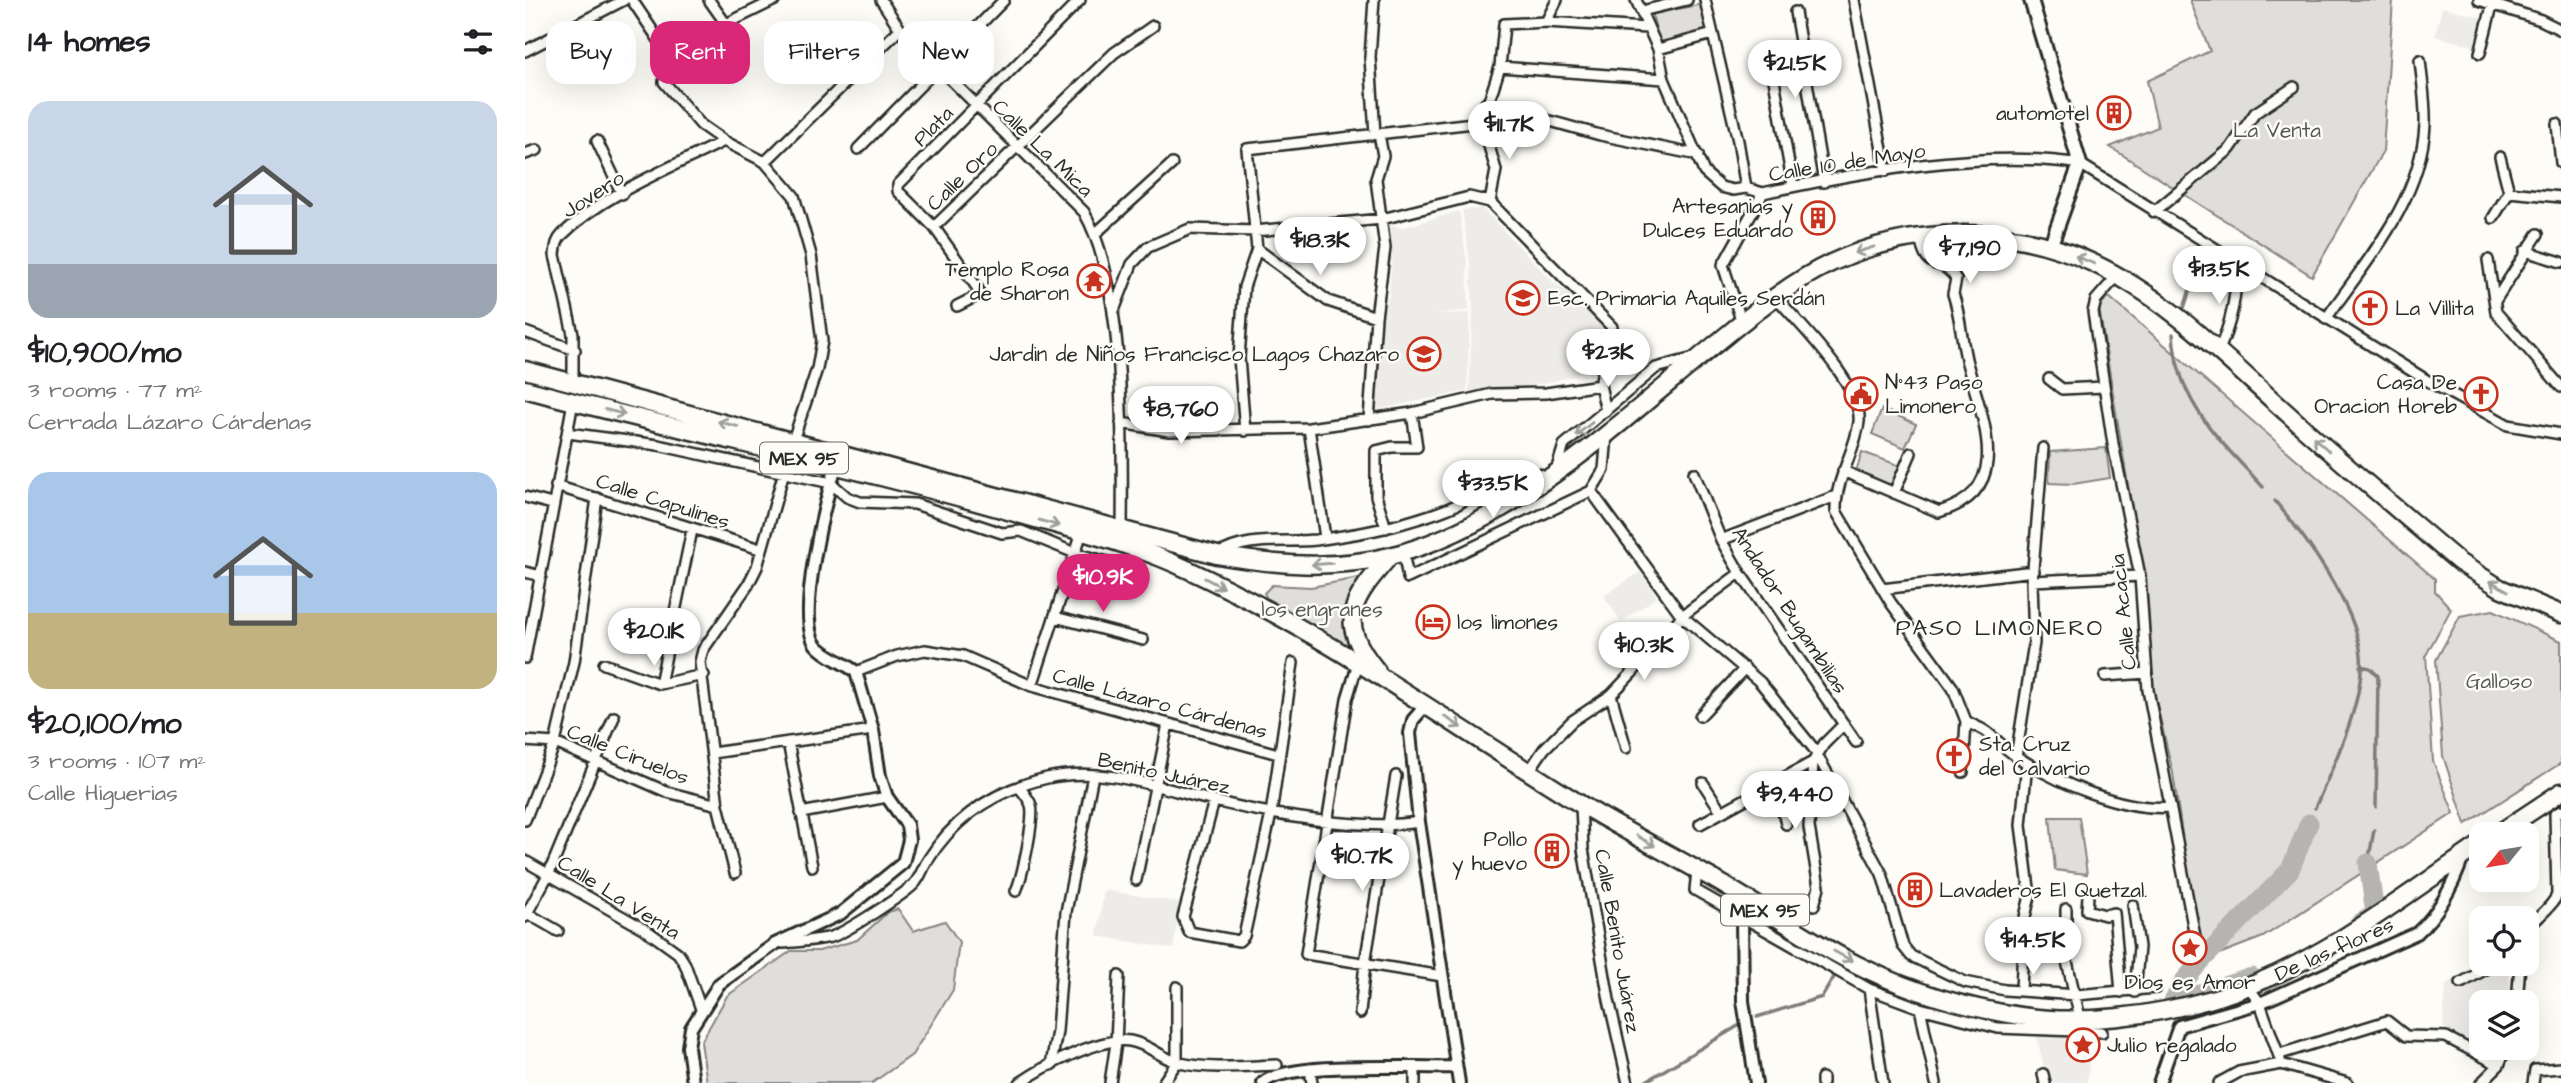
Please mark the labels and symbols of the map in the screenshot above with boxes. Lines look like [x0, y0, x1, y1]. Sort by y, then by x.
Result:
pin: $21.5K [1738, 41, 1852, 100]
street label: Calle La Mica [986, 93, 1100, 204]
building icon: automotel [2095, 94, 2133, 132]
street label: Plata [907, 99, 960, 153]
place label: automotel [1996, 99, 2089, 128]
pin: $11.7K [1452, 102, 1566, 161]
park label: La Venta [2233, 116, 2321, 145]
street label: Calle Oro [920, 135, 1005, 218]
street label: Calle 10 de Mayo [1767, 136, 1928, 191]
street label: Jovero [557, 163, 630, 225]
place label: Artesanias y Dulces Eduardo [1643, 192, 1793, 245]
building icon: Artesanias y Dulces Eduardo [1799, 199, 1837, 237]
pin: $18.3K [1263, 218, 1377, 277]
pin: $7,190 [1913, 226, 2027, 285]
one-way arrow [1853, 245, 1875, 258]
pin: $13.5K [2162, 246, 2276, 306]
one-way arrow [2075, 253, 2097, 266]
place label: Templo Rosa de Sharon [945, 255, 1069, 308]
temple icon: Templo Rosa de Sharon [1075, 262, 1113, 300]
school or university icon: Esc. Primaria Aquiles Serdán [1504, 279, 1542, 317]
place label: Esc. Primaria Aquiles Serdán [1548, 284, 1825, 313]
church icon: La Villita [2351, 289, 2389, 327]
place label: La Villita [2395, 294, 2474, 323]
pin: $23K [1567, 330, 1649, 389]
school or university icon: Jardin de Niños Francisco Lagos Chazaro [1405, 335, 1443, 373]
place label: Jardin de Niños Francisco Lagos Chazaro [990, 340, 1399, 371]
place label: N°43 Paso Limonero [1885, 368, 1983, 421]
place label: Casa De Oracion Horeb [2314, 368, 2457, 421]
public building icon: N°43 Paso Limonero [1842, 375, 1880, 413]
church icon: Casa De Oracion Horeb [2462, 375, 2500, 413]
pin: $8,760 [1124, 386, 1238, 446]
one-way arrow [603, 406, 626, 419]
one-way arrow [717, 417, 740, 430]
one-way arrow [1576, 421, 1594, 437]
one-way arrow [2313, 436, 2331, 452]
road number: MEX 95 [760, 442, 848, 474]
pin: $33.5K [1436, 461, 1550, 520]
street label: Calle Capulines [592, 466, 733, 538]
one-way arrow [1038, 517, 1060, 530]
street label: Andador Bugambilias [1723, 521, 1855, 701]
street label: Calle Acacia [2103, 552, 2144, 671]
pin: $10.9K [1046, 554, 1160, 614]
one-way arrow [1311, 558, 1334, 571]
one-way arrow [1203, 576, 1224, 590]
one-way arrow [2489, 579, 2509, 593]
park label: los engranes [1261, 595, 1383, 626]
hotel icon: los limones [1414, 603, 1452, 641]
pin: $20.1K [597, 608, 711, 668]
place label: los limones [1457, 608, 1558, 637]
district label: PASO LIMONERO [1896, 612, 2104, 644]
pin: $10.3K [1587, 622, 1701, 682]
street label: Calle Lázaro Cárdenas [1049, 661, 1270, 746]
park label: Galloso [2466, 667, 2532, 696]
one-way arrow [1442, 716, 1462, 730]
street label: Calle Ciruelos [562, 717, 693, 792]
place label: Sta. Cruz del Calvario [1979, 730, 2090, 783]
church icon: Sta. Cruz del Calvario [1935, 737, 1973, 775]
street label: Benito Juárez [1095, 745, 1233, 802]
pin: $9,440 [1738, 772, 1852, 831]
north arrow [2469, 822, 2539, 892]
place label: Pollo y huevo [1452, 825, 1527, 880]
building icon: Pollo y huevo [1533, 832, 1571, 870]
pin: $10.7K [1305, 834, 1419, 893]
one-way arrow [1636, 834, 1656, 848]
street label: Calle Benito Juárez [1587, 847, 1648, 1036]
street label: Calle La Venta [552, 848, 686, 947]
building icon: Lavaderos El Quetzal. [1896, 871, 1934, 909]
place label: Lavaderos El Quetzal. [1939, 876, 2147, 905]
road number: MEX 95 [1721, 894, 1809, 926]
street label: De las flores [2270, 910, 2398, 989]
pin: $14.5K [1976, 918, 2090, 977]
place icon: Dios es Amor [2171, 929, 2209, 967]
one-way arrow [1832, 949, 1852, 963]
place label: Dios es Amor [2124, 968, 2256, 997]
place icon: Julio regalado [2064, 1026, 2102, 1064]
place label: Julio regalado [2107, 1031, 2237, 1062]

